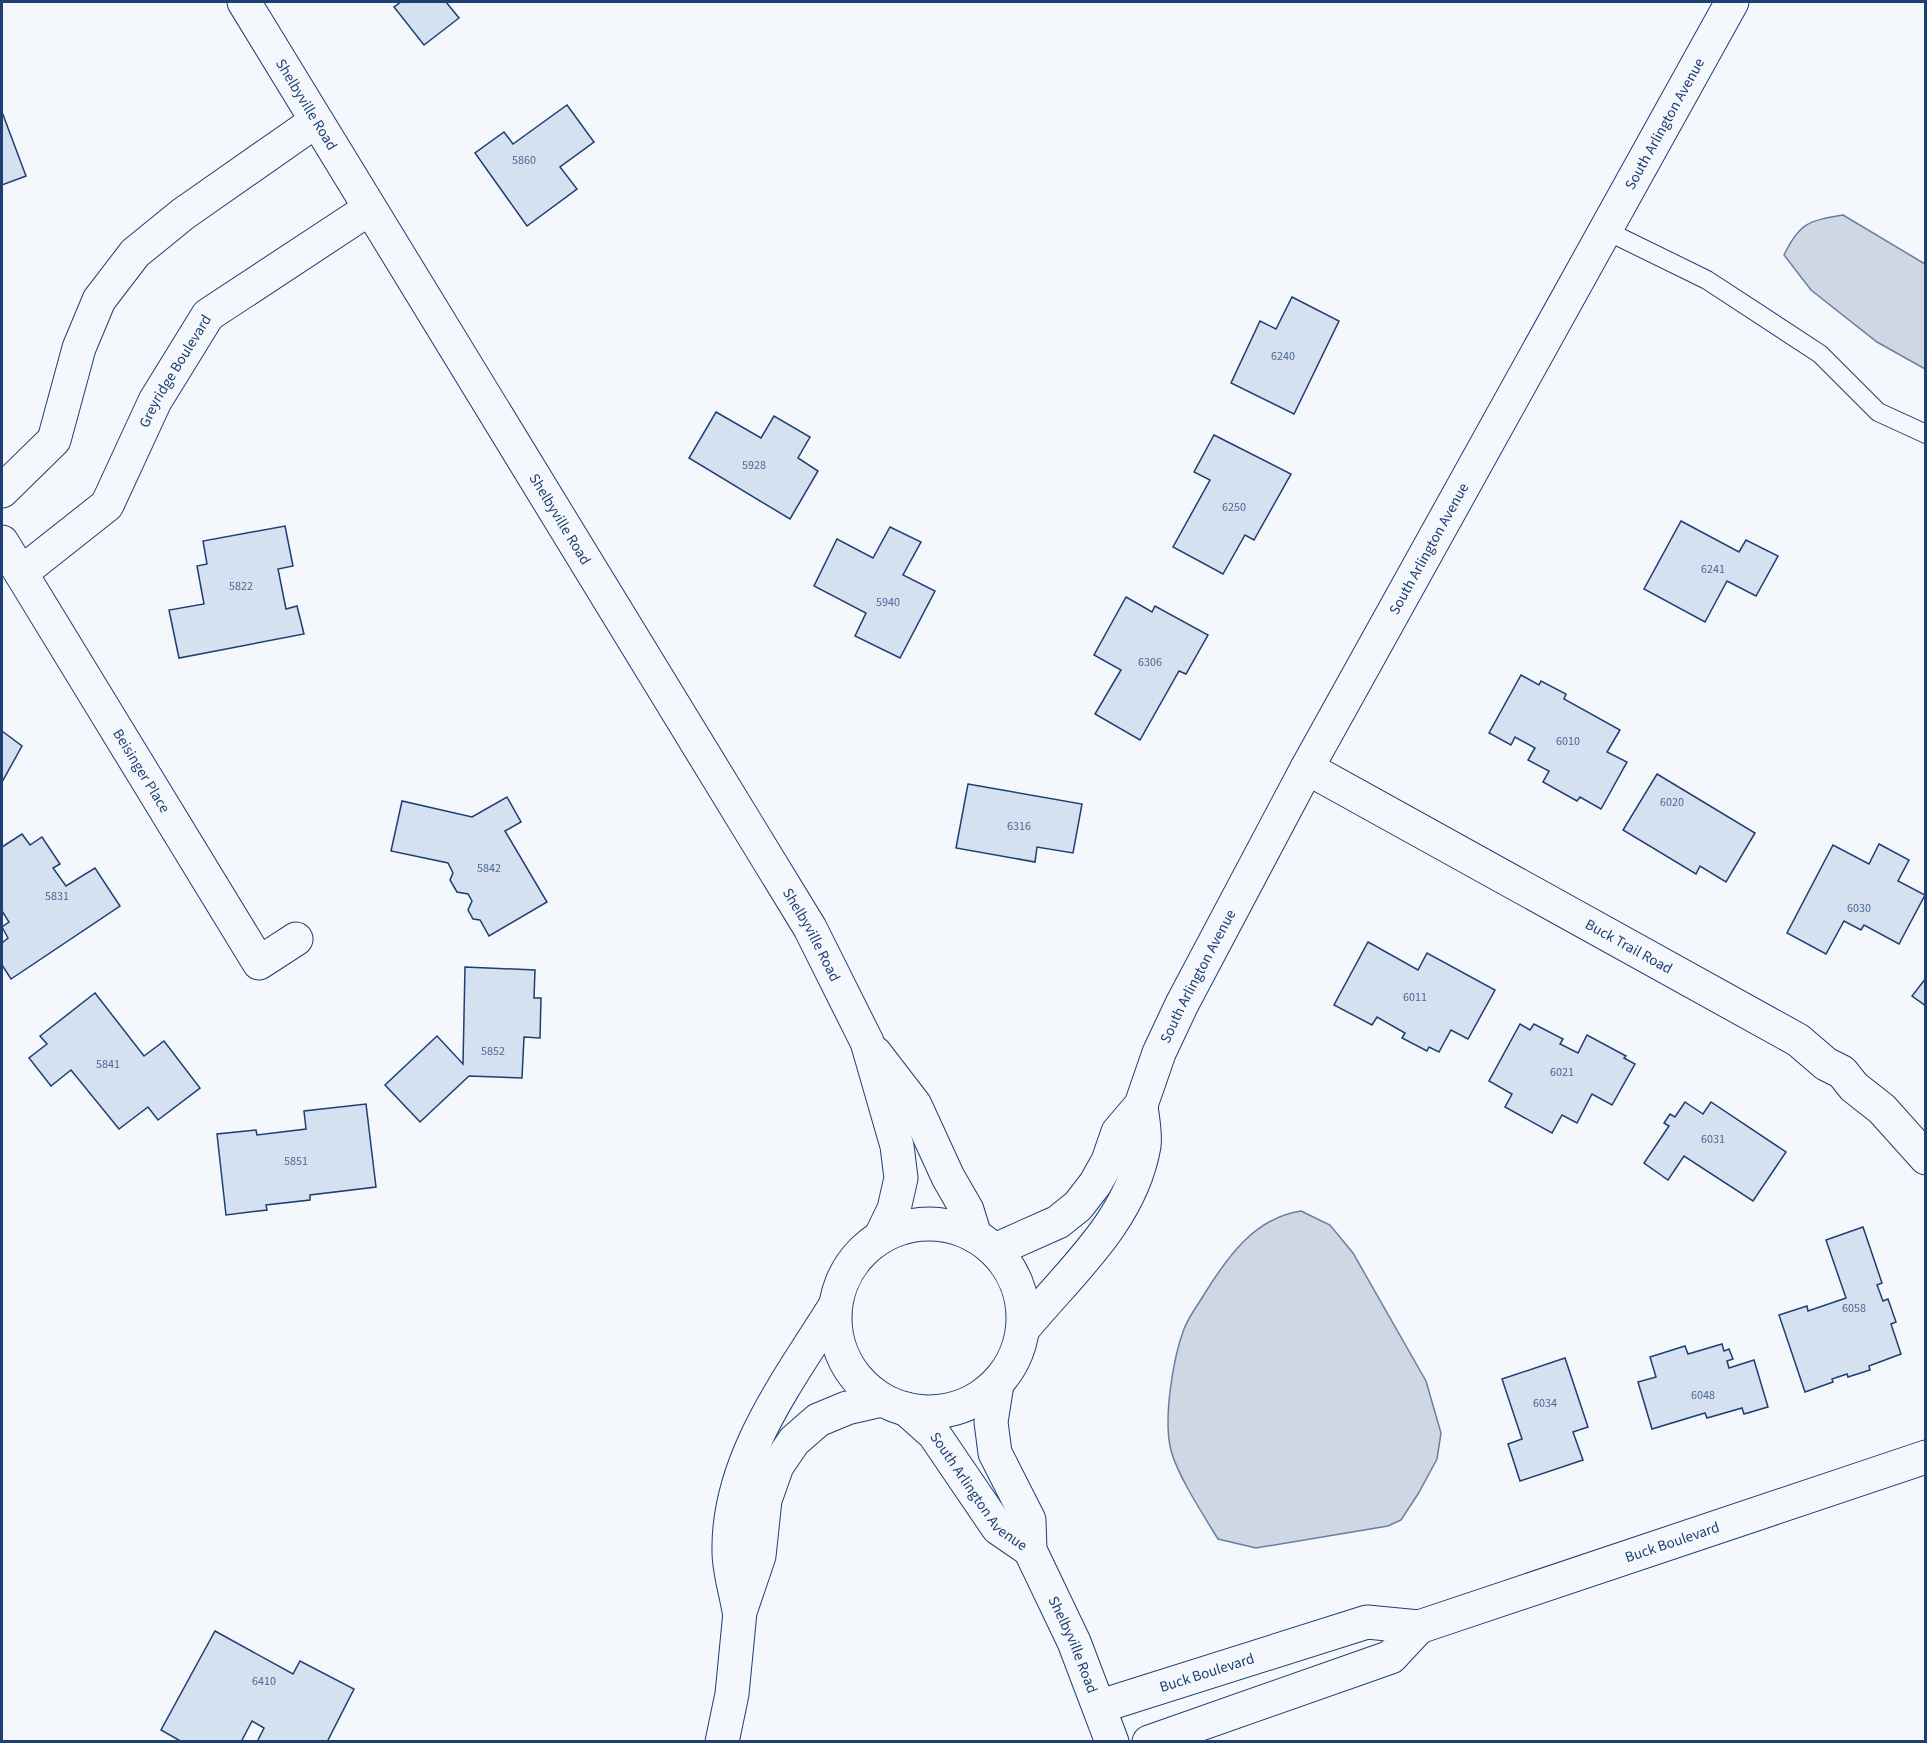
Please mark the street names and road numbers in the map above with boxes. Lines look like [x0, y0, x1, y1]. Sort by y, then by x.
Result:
street label: South Arlington Avenue [1620, 54, 1710, 194]
street label: Shelbyville Road [270, 55, 342, 154]
street label: Greyridge Boulevard [134, 311, 217, 431]
street label: Shelbyville Road [524, 470, 596, 569]
street label: South Arlington Avenue [1384, 479, 1474, 619]
street label: Beisinger Place [107, 725, 175, 817]
street label: Shelbyville Road [777, 884, 845, 985]
street label: South Arlington Avenue [1155, 906, 1241, 1047]
street label: Buck Trail Road [1581, 914, 1676, 979]
street label: South Arlington Avenue [925, 1428, 1031, 1556]
street label: Buck Boulevard [1622, 1517, 1722, 1568]
street label: Shelbyville Road [1043, 1593, 1103, 1696]
street label: Buck Boulevard [1157, 1648, 1257, 1698]

